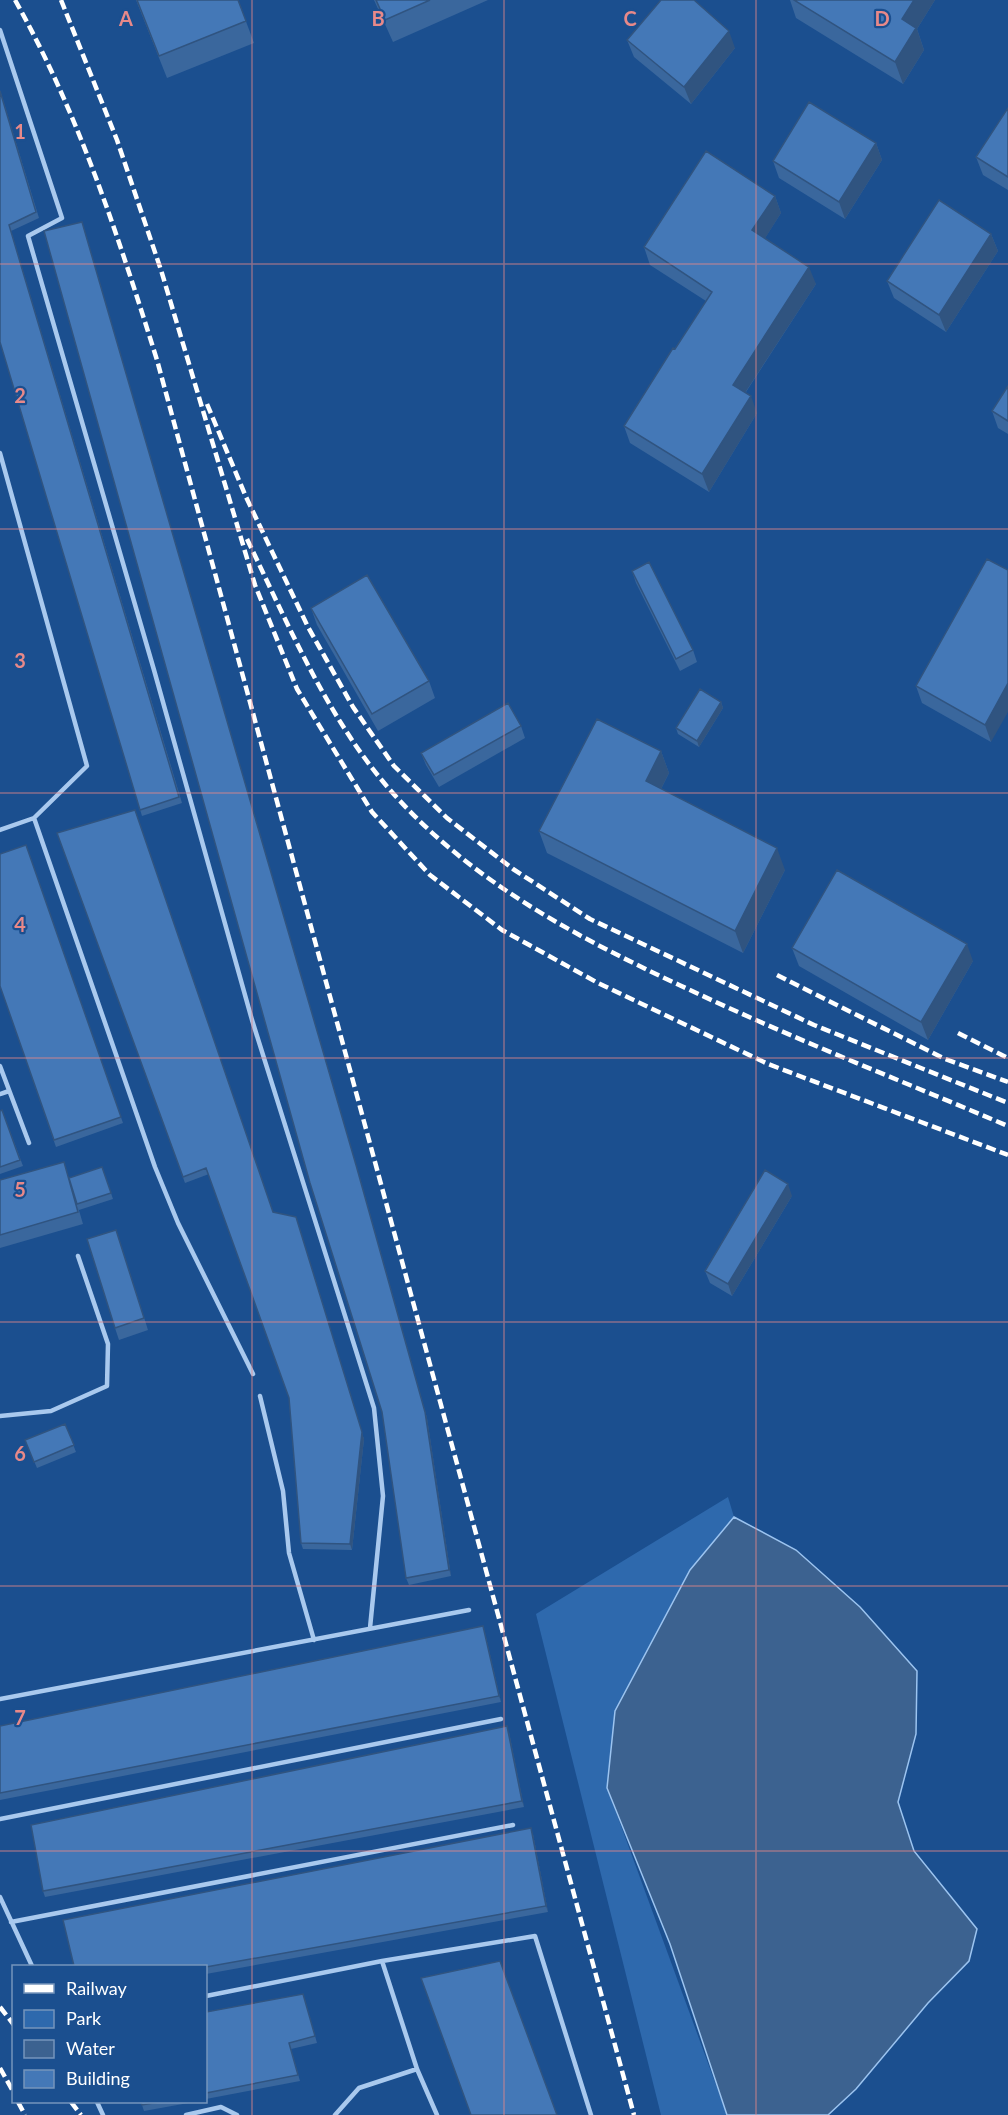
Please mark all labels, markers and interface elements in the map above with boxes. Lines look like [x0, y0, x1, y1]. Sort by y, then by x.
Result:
text: A [118, 6, 133, 30]
text: B [371, 6, 385, 30]
text: C [623, 6, 637, 30]
text: D [874, 6, 890, 30]
text: 1 [14, 119, 26, 143]
text: 2 [14, 383, 26, 407]
text: 3 [14, 648, 26, 672]
text: 4 [14, 912, 26, 936]
text: 5 [14, 1177, 26, 1201]
text: 6 [14, 1441, 26, 1465]
text: 7 [14, 1705, 26, 1729]
legend [12, 1965, 207, 2103]
text: Railway [66, 1977, 127, 1999]
text: Park [66, 2007, 102, 2029]
text: Water [66, 2037, 115, 2059]
text: Building [66, 2067, 130, 2089]

